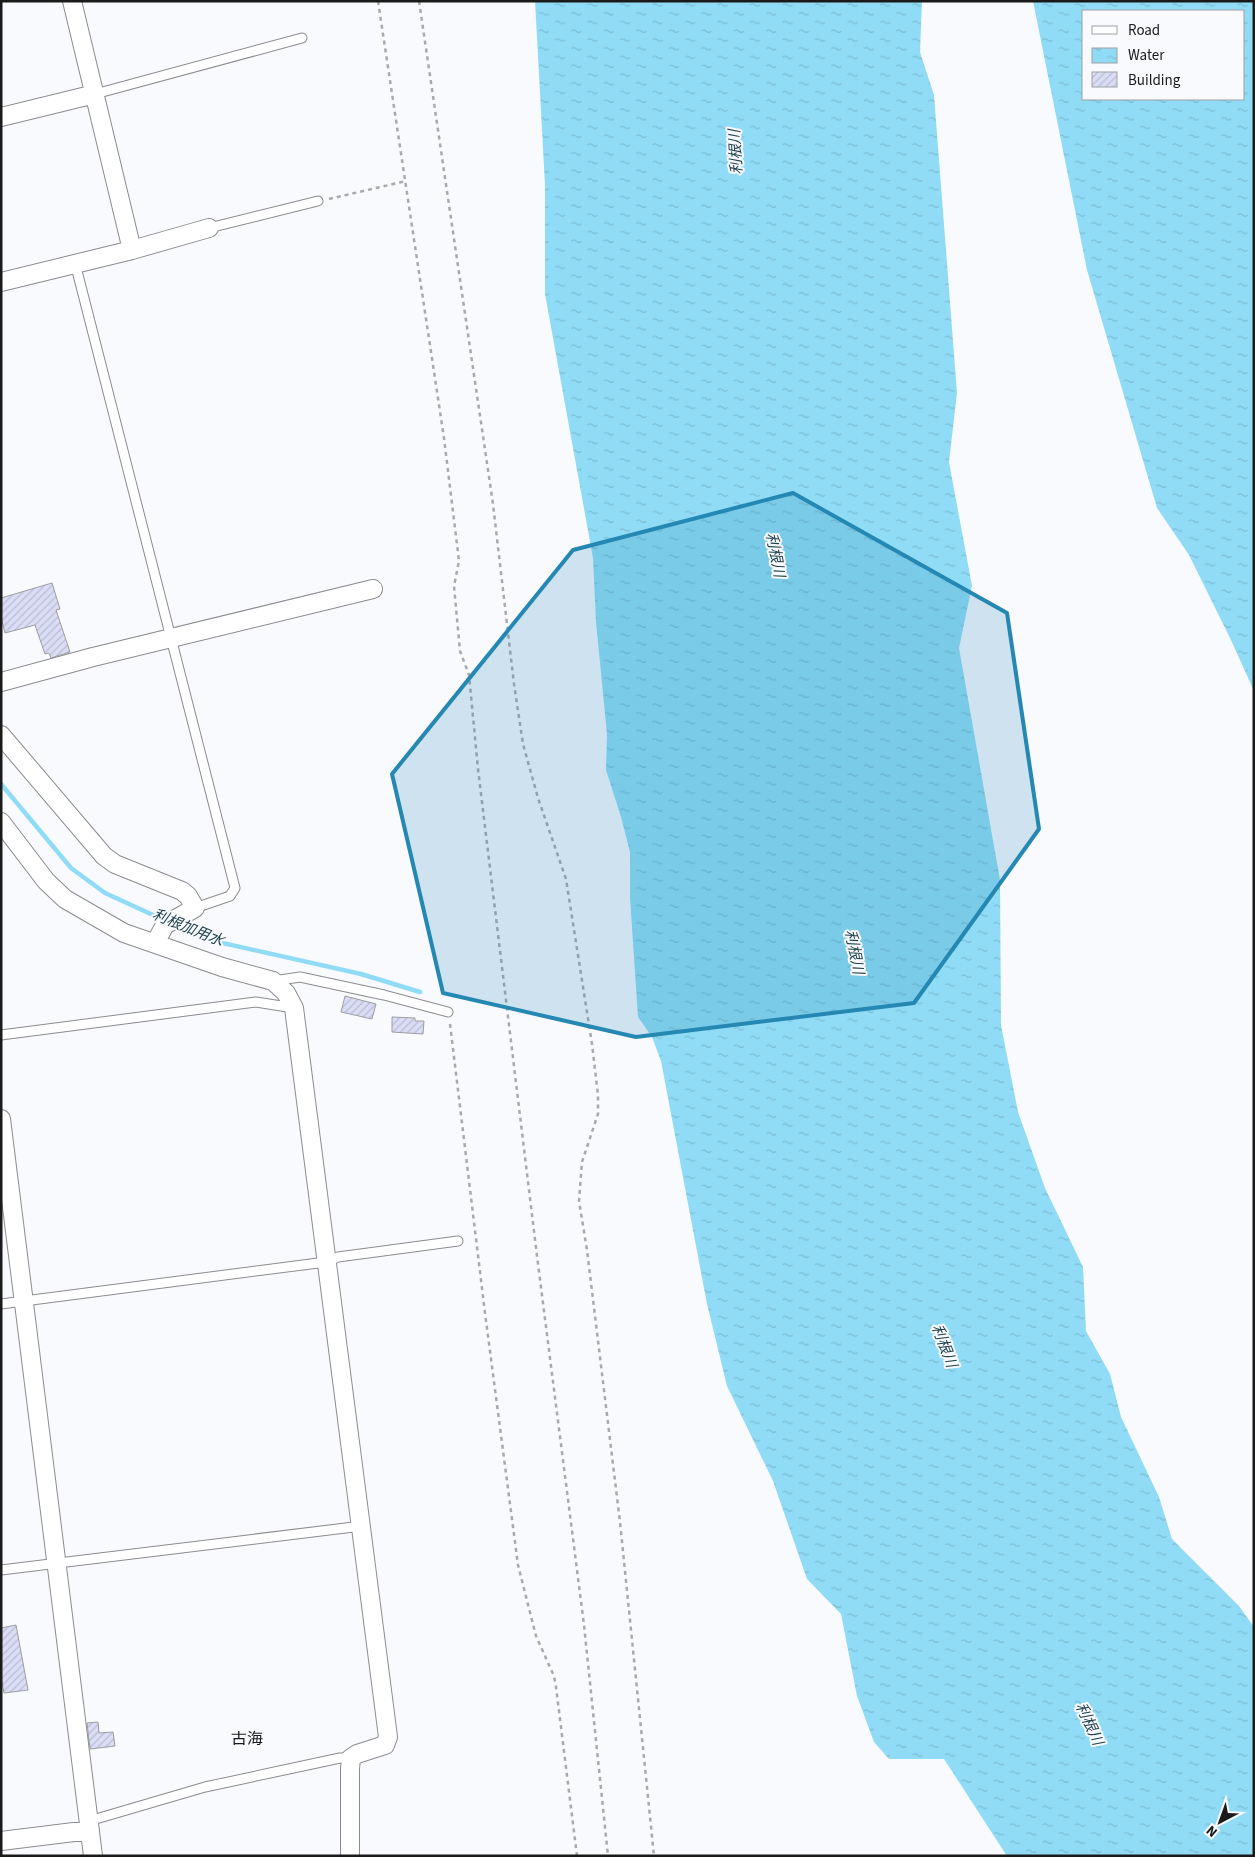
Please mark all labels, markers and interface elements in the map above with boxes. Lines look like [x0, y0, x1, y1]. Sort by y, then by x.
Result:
legend [1082, 10, 1245, 100]
text: Road [1128, 20, 1160, 41]
text: Water [1128, 45, 1165, 66]
text: Building [1128, 70, 1181, 91]
water label: 利根川 [724, 127, 748, 175]
water label: 利根川 [760, 531, 790, 581]
water label: 利根加用水 [149, 904, 229, 953]
water label: 利根川 [839, 928, 869, 978]
water label: 利根川 [926, 1321, 963, 1373]
water label: 利根川 [1070, 1699, 1109, 1751]
district label: 古海 [231, 1728, 263, 1750]
north arrow [1195, 1797, 1245, 1847]
text: N [1202, 1820, 1222, 1842]

